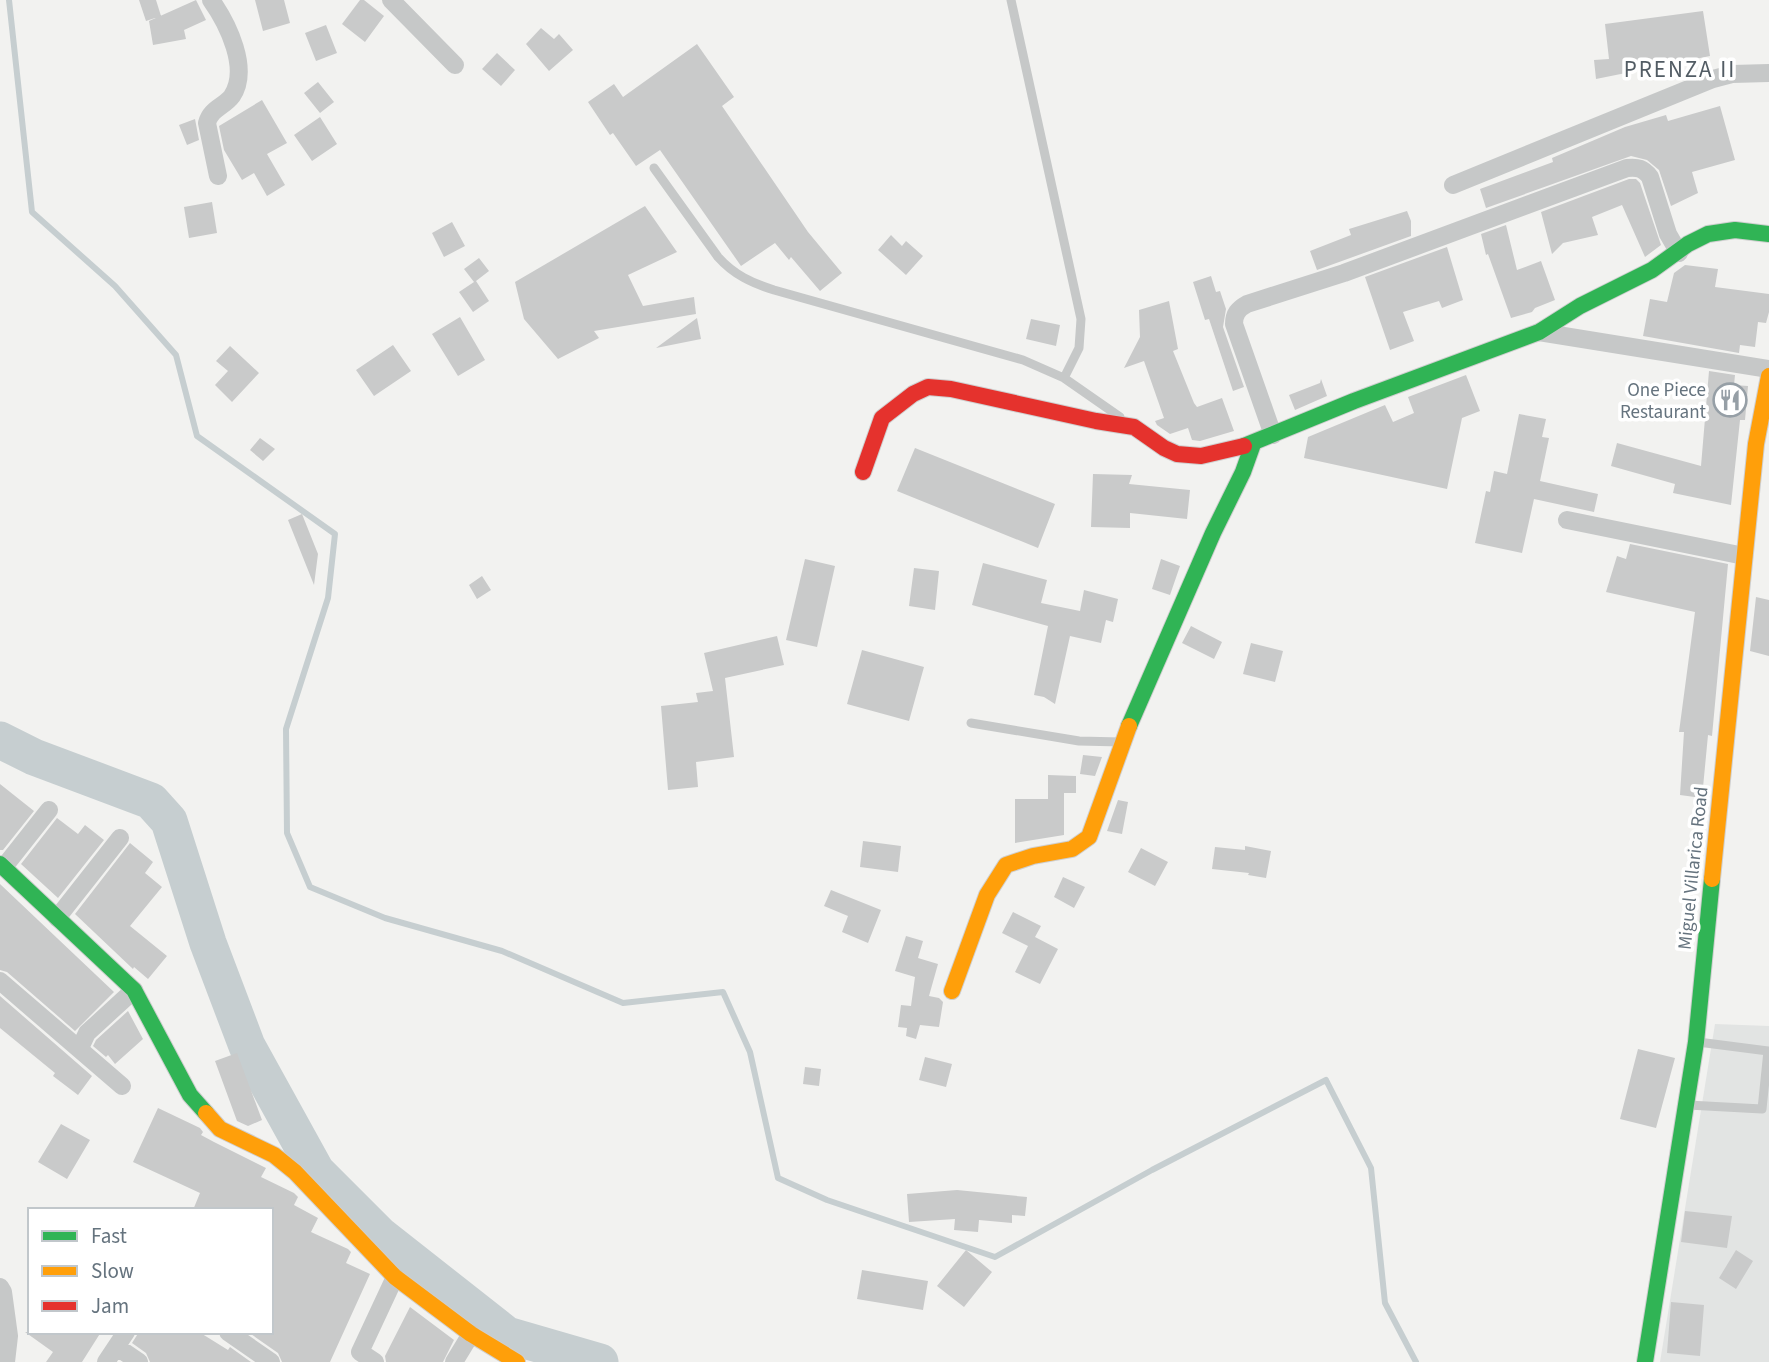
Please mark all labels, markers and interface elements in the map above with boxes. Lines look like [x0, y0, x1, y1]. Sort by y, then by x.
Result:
district label: PRENZA II [1624, 53, 1736, 86]
place label: One Piece Restaurant [1620, 377, 1707, 426]
restaurant icon: One Piece Restaurant [1711, 381, 1749, 419]
street label: Miguel Villarica Road [1671, 785, 1715, 951]
legend [28, 1208, 273, 1334]
text: Fast [91, 1221, 127, 1251]
text: Slow [91, 1256, 134, 1286]
text: Jam [91, 1291, 129, 1321]

